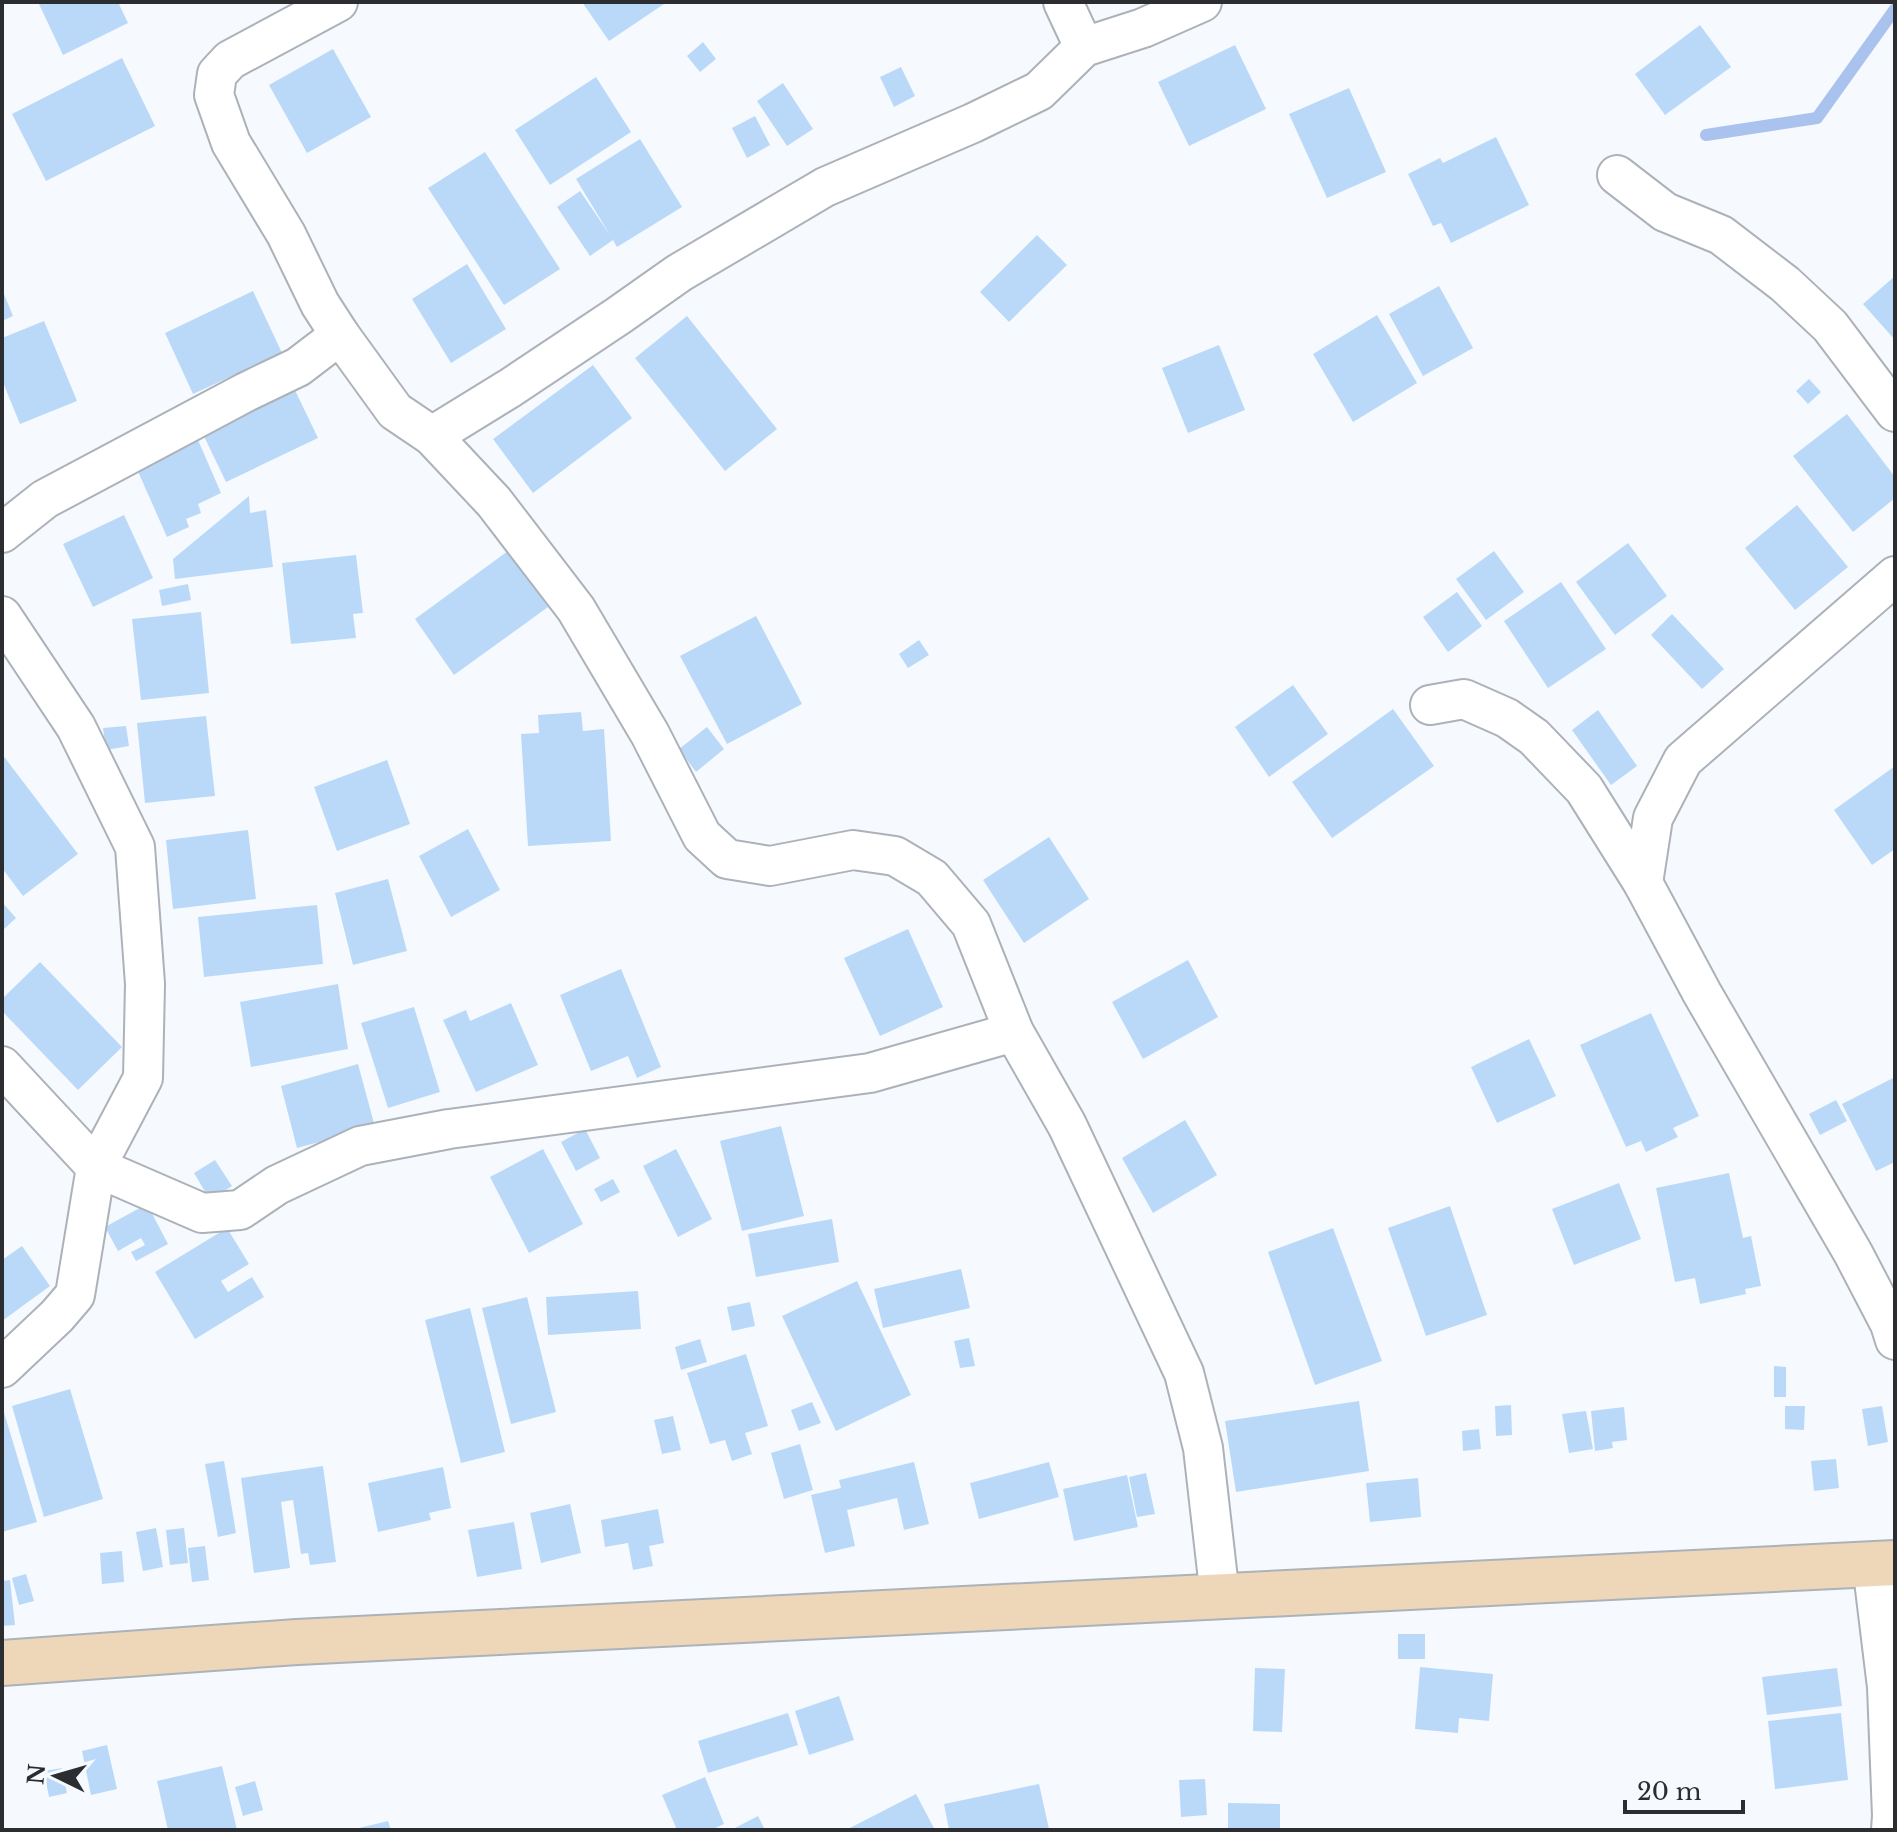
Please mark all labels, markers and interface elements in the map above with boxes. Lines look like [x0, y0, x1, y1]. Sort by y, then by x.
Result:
north arrow [16, 1736, 96, 1816]
text: N [22, 1763, 51, 1786]
scale bar [1625, 1764, 1743, 1814]
text: 20 m [1637, 1777, 1702, 1806]

